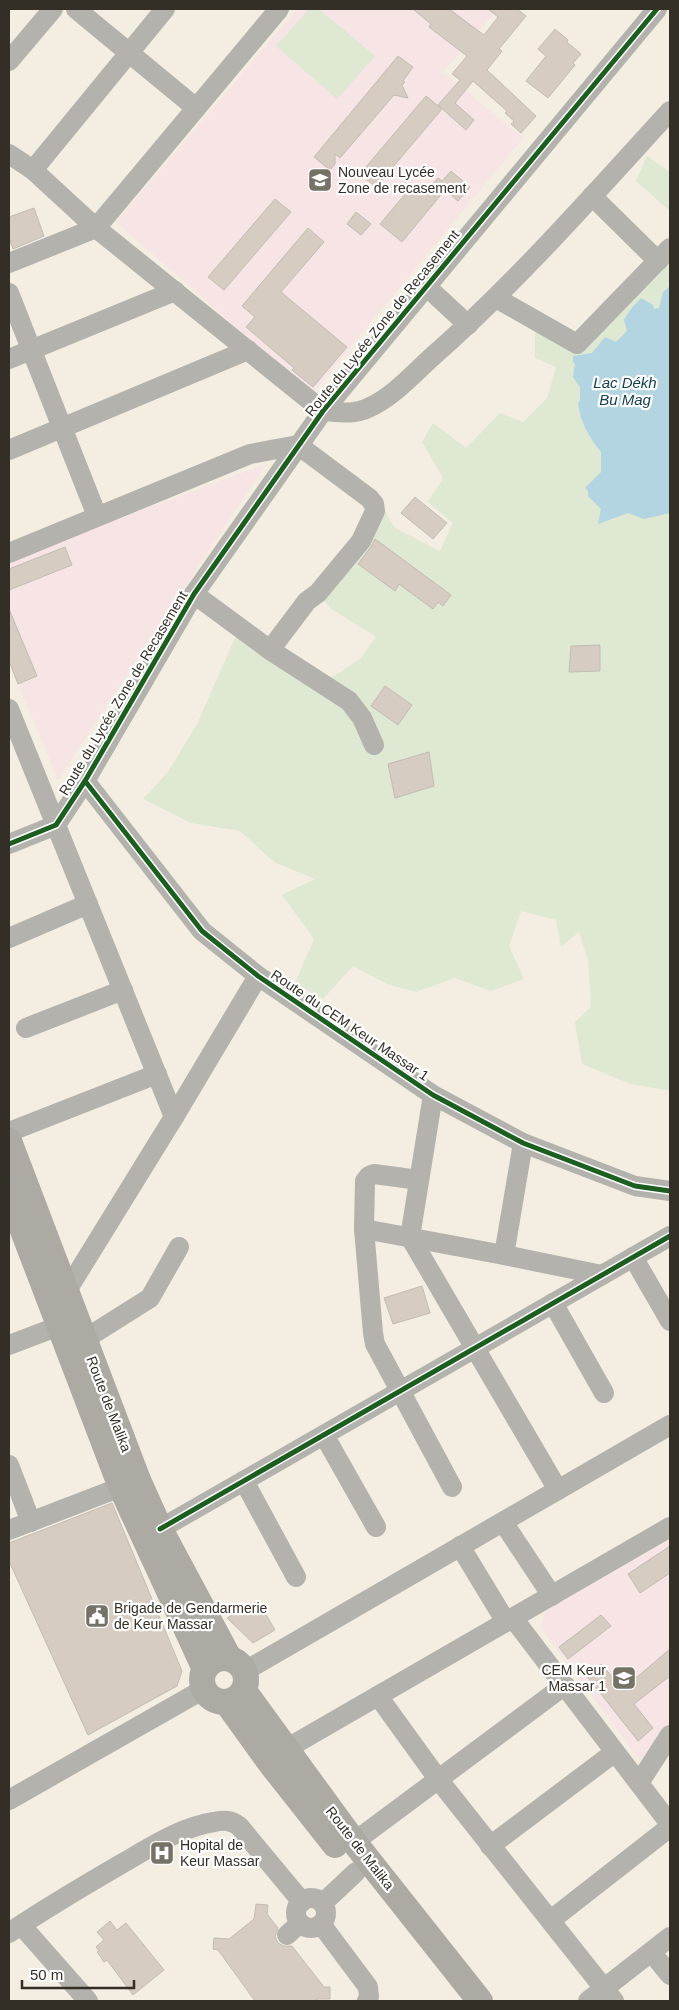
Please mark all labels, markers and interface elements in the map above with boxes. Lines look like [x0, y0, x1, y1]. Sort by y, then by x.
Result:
place label: Nouveau Lycée Zone de recasement [338, 164, 467, 196]
school or university icon: Nouveau Lycée Zone de recasement [307, 167, 333, 193]
street label: Route du Lycée Zone de Recasement [302, 226, 462, 419]
water label: Lac Dékh Bu Mag [593, 374, 657, 408]
street label: Route du Lycée Zone de Recasement [56, 588, 191, 798]
street label: Route du CEM Keur Massar 1 [268, 966, 432, 1084]
street label: Route de Malika [83, 1354, 135, 1454]
place label: Brigade de Gendarmerie de Keur Massar [114, 1600, 268, 1632]
public building icon: Brigade de Gendarmerie de Keur Massar [84, 1603, 110, 1629]
place label: CEM Keur Massar 1 [541, 1662, 606, 1694]
school or university icon: CEM Keur Massar 1 [611, 1665, 637, 1691]
street label: Route de Malika [323, 1803, 398, 1893]
place label: Hopital de Keur Massar [180, 1837, 260, 1869]
hospital icon: Hopital de Keur Massar [149, 1840, 175, 1866]
scale bar [22, 1958, 135, 1990]
text: 50 m [30, 1966, 63, 1983]

